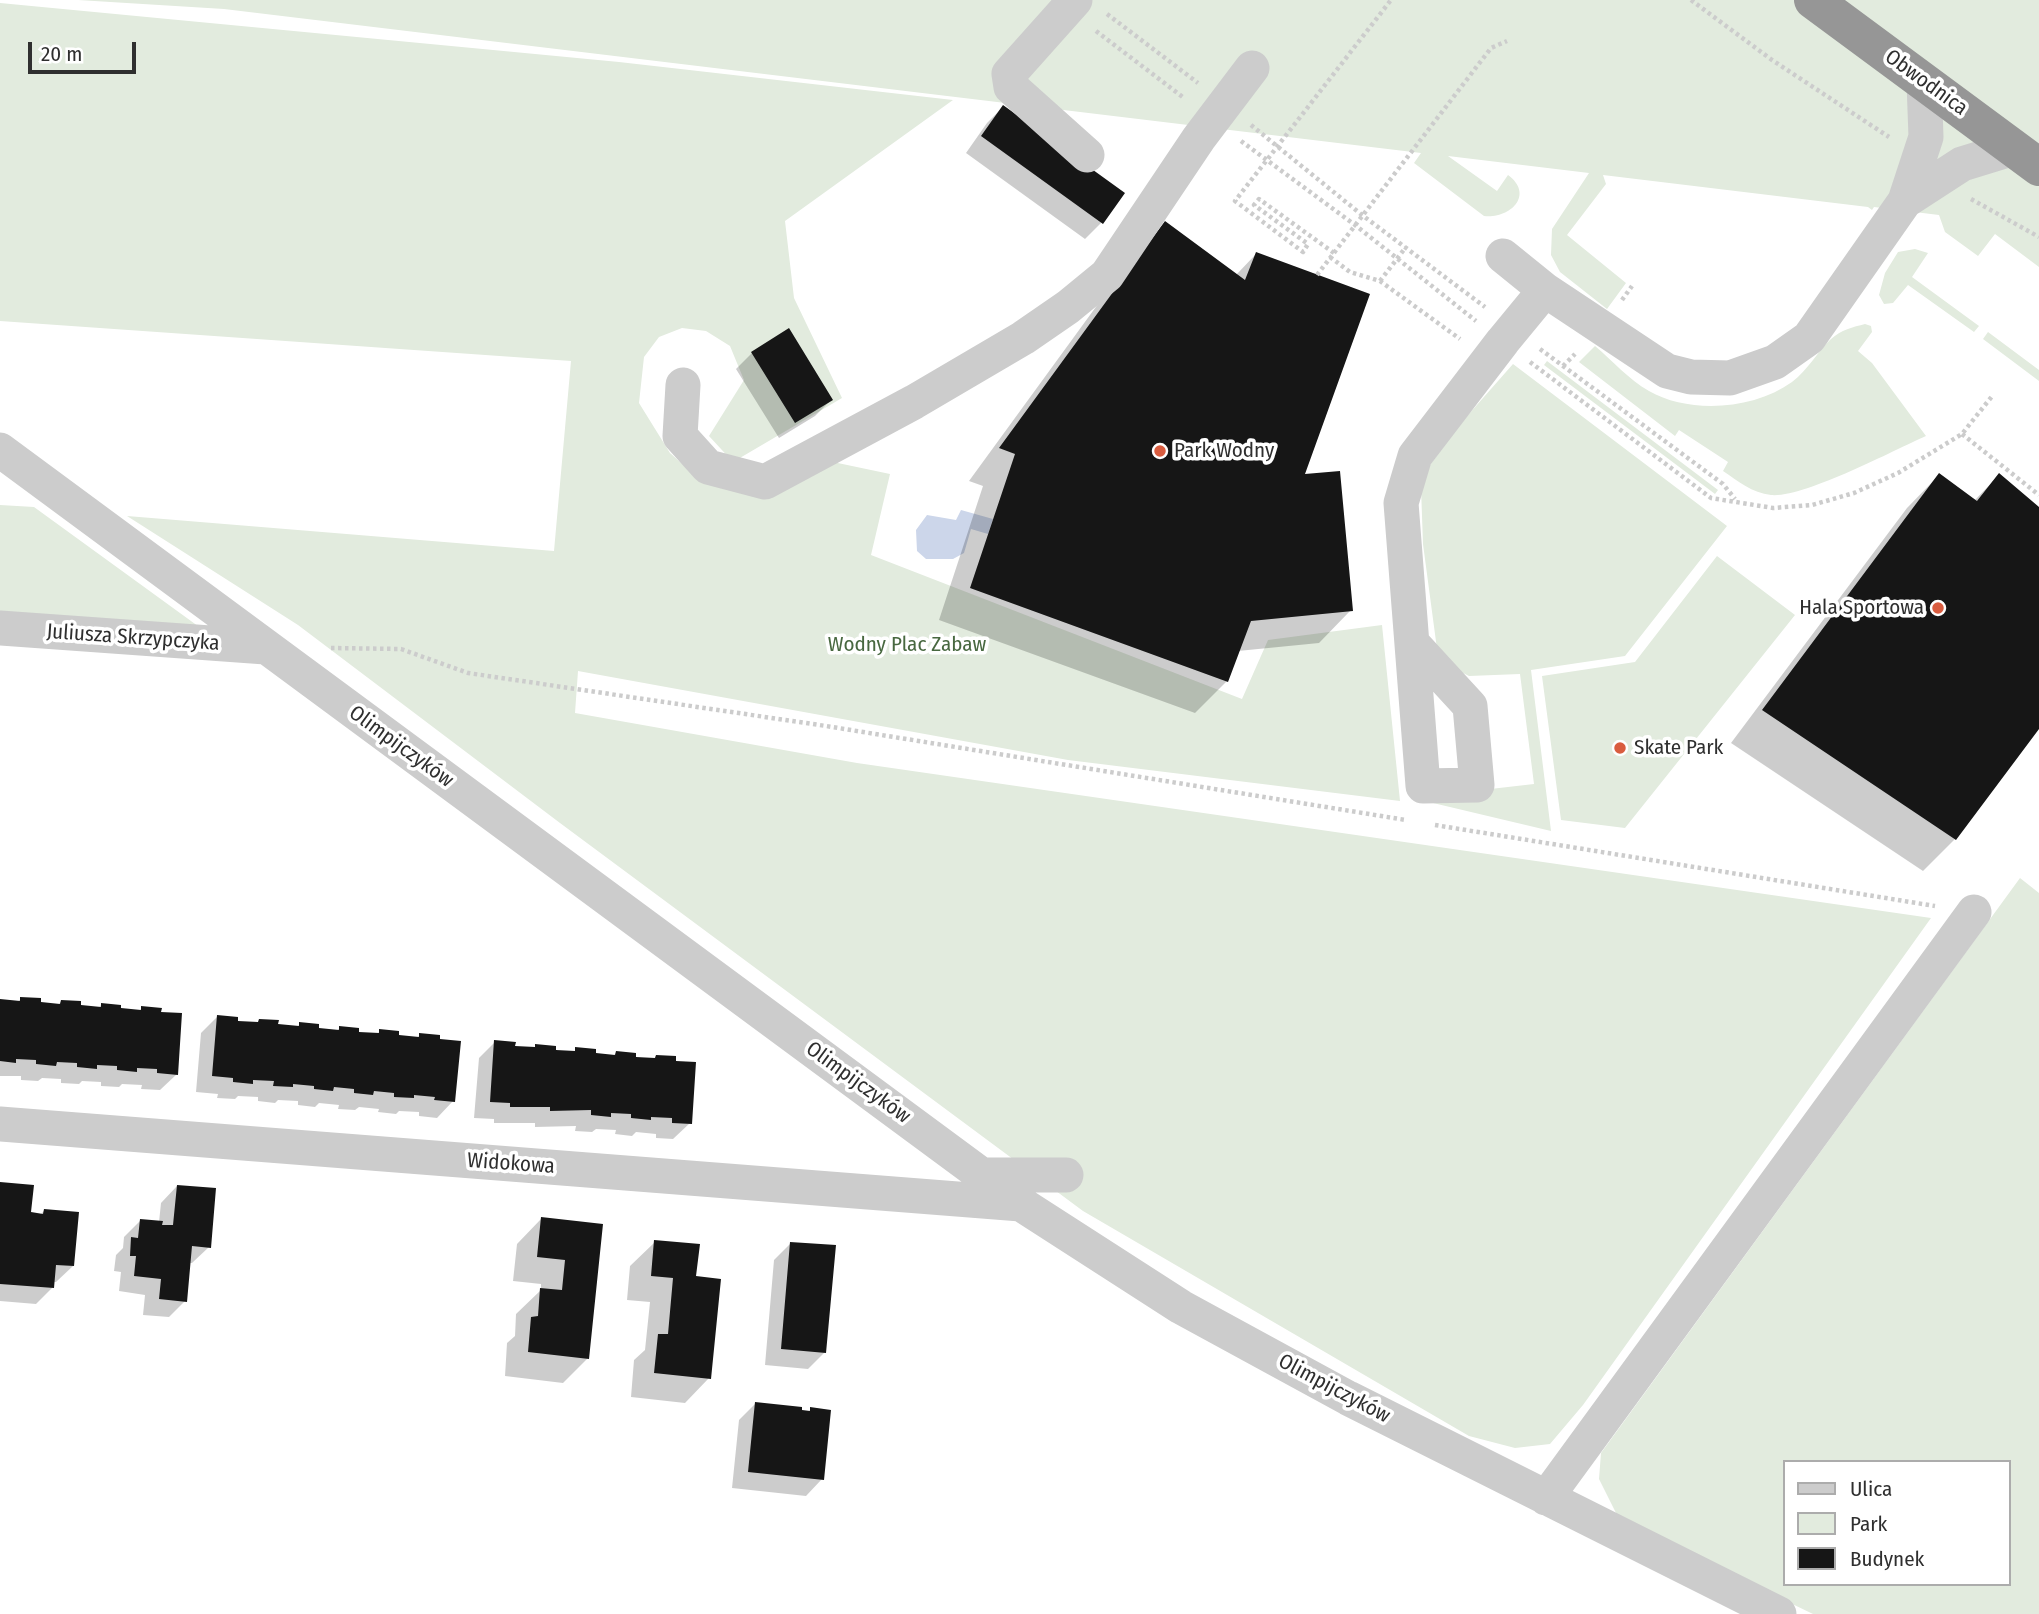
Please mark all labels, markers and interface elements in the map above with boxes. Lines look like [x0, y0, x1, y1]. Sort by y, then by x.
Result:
scale bar [32, 28, 140, 72]
text: 20 m [41, 41, 82, 67]
street label: Obwodnica [1880, 45, 1972, 121]
place label: Park Wodny [1174, 438, 1274, 464]
marker: Park Wodny [1152, 443, 1168, 459]
place label: Hala Sportowa [1799, 595, 1924, 621]
marker: Hala Sportowa [1930, 600, 1946, 616]
street label: Juliusza Skrzypczyka [46, 619, 220, 657]
park label: Wodny Plac Zabaw [828, 632, 986, 658]
street label: Olimpijczyków [344, 701, 458, 793]
place label: Skate Park [1634, 735, 1723, 761]
marker: Skate Park [1612, 740, 1628, 756]
street label: Olimpijczyków [801, 1037, 915, 1129]
street label: Widokowa [466, 1148, 556, 1180]
street label: Olimpijczyków [1274, 1349, 1394, 1429]
legend [1784, 1460, 2011, 1586]
text: Ulica [1850, 1476, 1892, 1502]
text: Park [1850, 1511, 1887, 1537]
text: Budynek [1850, 1546, 1924, 1572]

